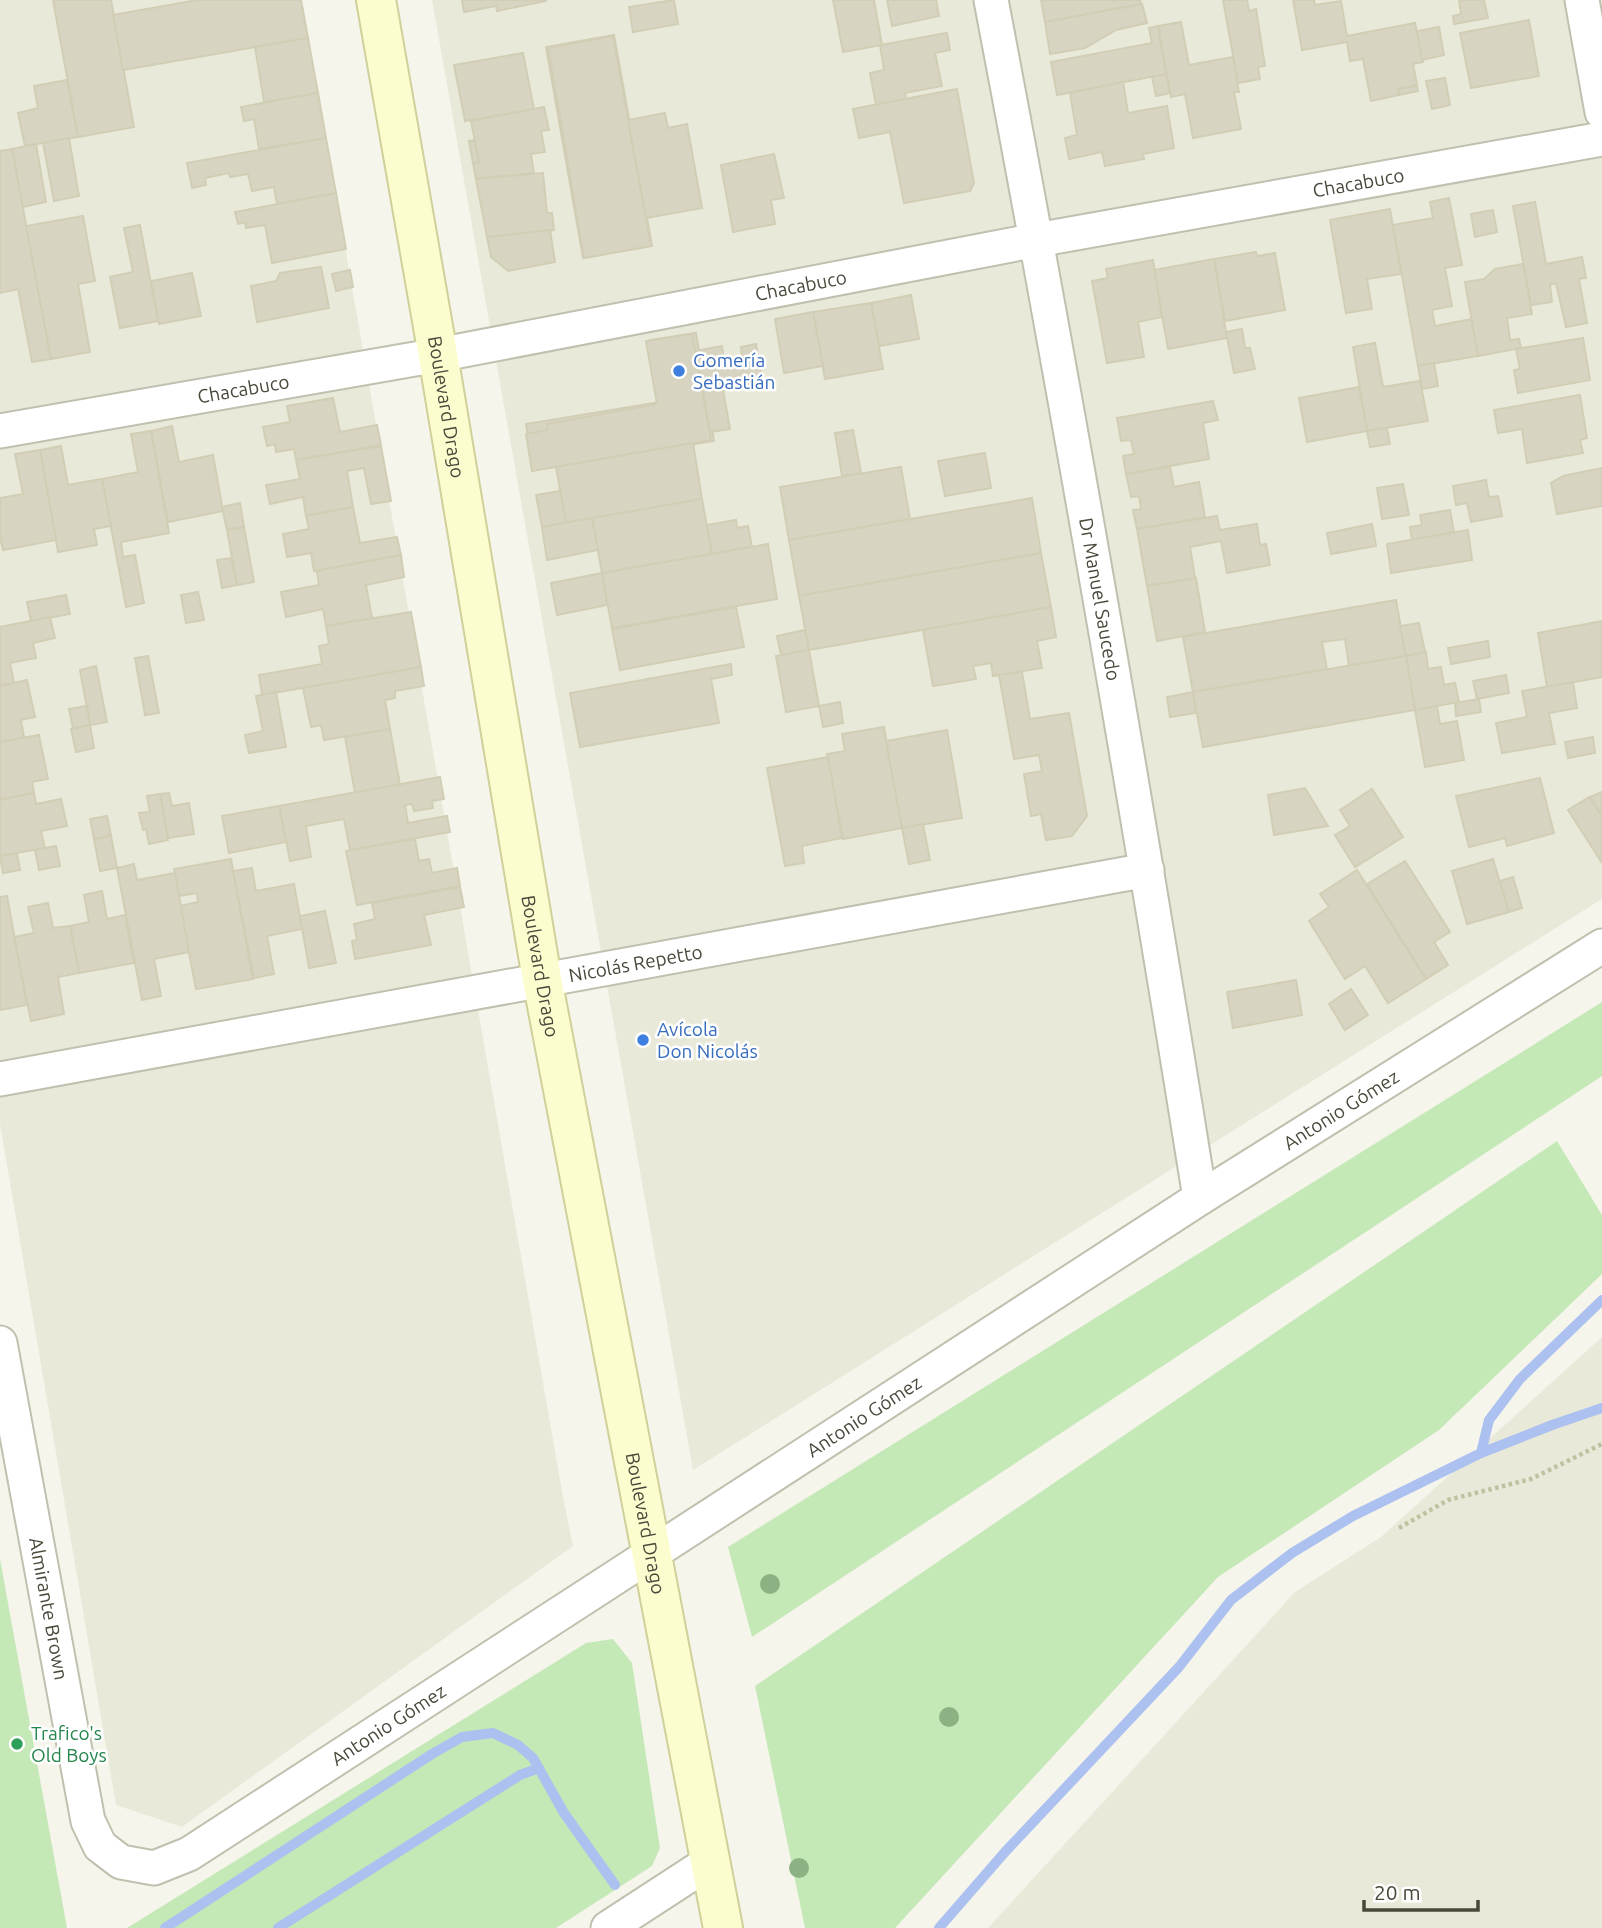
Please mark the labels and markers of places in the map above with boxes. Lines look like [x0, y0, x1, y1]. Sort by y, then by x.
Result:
place label: Gomería Sebastián [693, 349, 775, 393]
marker: Gomería Sebastián [671, 363, 687, 379]
place label: Avícola Don Nicolás [657, 1018, 758, 1062]
marker: Avícola Don Nicolás [635, 1032, 651, 1048]
place label: Trafico's Old Boys [31, 1722, 107, 1766]
marker: Trafico's Old Boys [9, 1736, 25, 1752]

